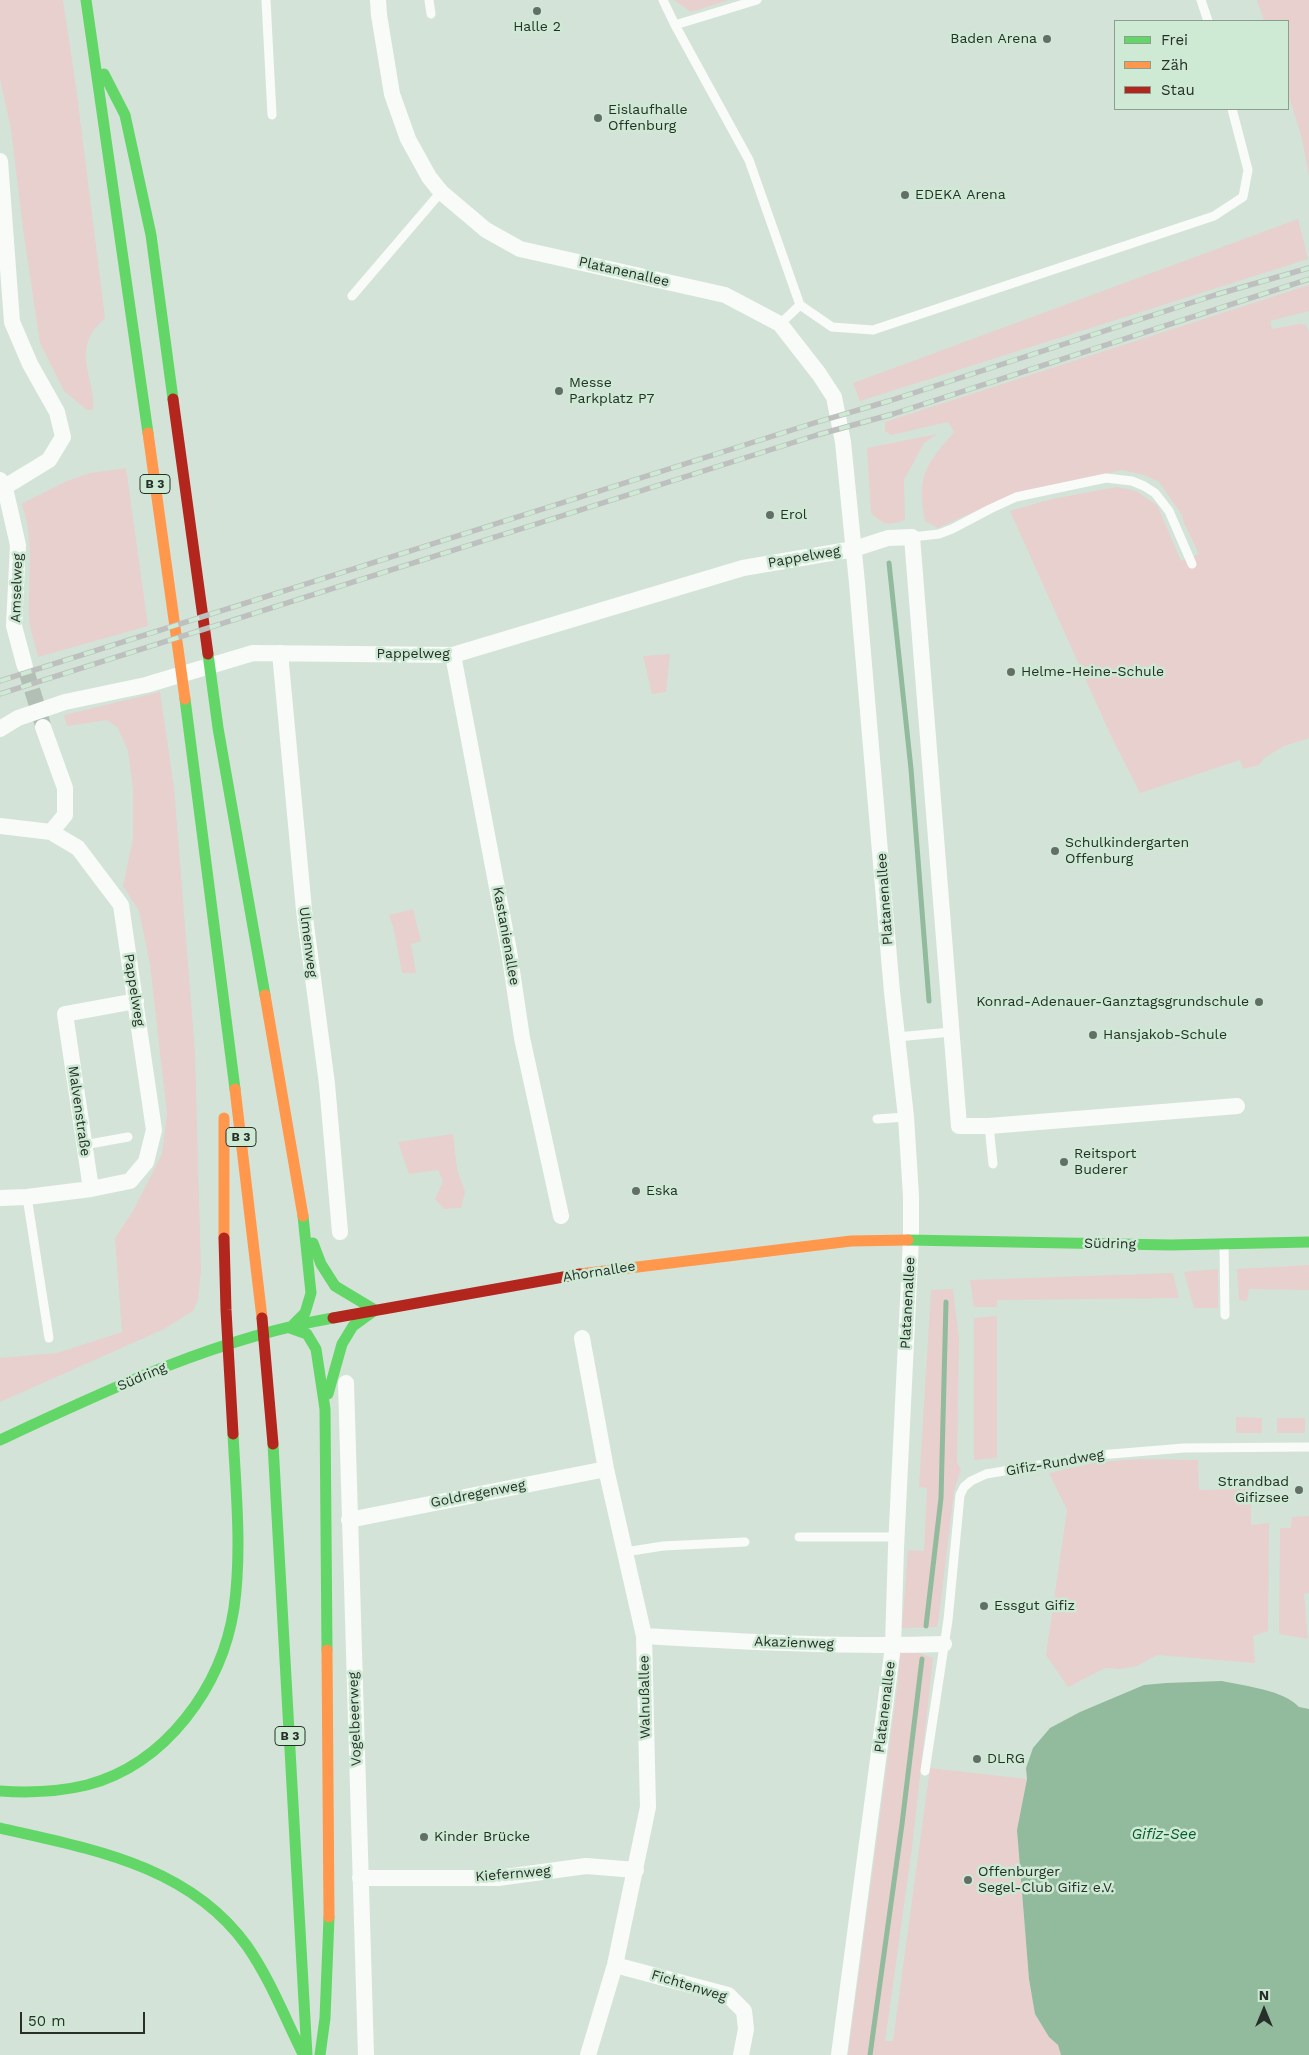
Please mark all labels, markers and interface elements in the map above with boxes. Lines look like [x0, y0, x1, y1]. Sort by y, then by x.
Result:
marker: Halle 2 [531, 5, 543, 17]
place label: Halle 2 [513, 19, 561, 35]
legend [1114, 20, 1289, 110]
place label: Baden Arena [950, 31, 1037, 47]
text: Frei [1161, 31, 1188, 49]
marker: Baden Arena [1041, 33, 1053, 45]
text: Zäh [1161, 56, 1188, 74]
text: Stau [1161, 81, 1195, 99]
place label: Eislaufhalle Offenburg [608, 102, 688, 134]
marker: Eislaufhalle Offenburg [592, 112, 604, 124]
place label: EDEKA Arena [915, 187, 1006, 203]
marker: EDEKA Arena [899, 189, 911, 201]
street label: Platanenallee [577, 253, 671, 291]
place label: Messe Parkplatz P7 [569, 375, 654, 408]
marker: Messe Parkplatz P7 [553, 385, 565, 397]
road number: B 3 [140, 474, 170, 494]
place label: Erol [780, 507, 807, 523]
marker: Erol [764, 509, 776, 521]
street label: Pappelweg [767, 542, 841, 572]
street label: Amselweg [7, 553, 27, 623]
street label: Pappelweg [376, 646, 450, 662]
place label: Helme-Heine-Schule [1021, 664, 1164, 680]
marker: Helme-Heine-Schule [1005, 666, 1017, 678]
place label: Schulkindergarten Offenburg [1065, 835, 1189, 868]
marker: Schulkindergarten Offenburg [1049, 845, 1061, 857]
street label: Platanenallee [873, 852, 897, 946]
street label: Kastanienallee [489, 885, 523, 987]
street label: Ulmenweg [295, 906, 321, 978]
street label: Pappelweg [120, 953, 148, 1027]
place label: Konrad-Adenauer-Ganztagsgrundschule [976, 994, 1249, 1010]
marker: Konrad-Adenauer-Ganztagsgrundschule [1253, 996, 1265, 1008]
place label: Hansjakob-Schule [1103, 1027, 1227, 1043]
marker: Hansjakob-Schule [1087, 1029, 1099, 1041]
street label: Malvenstraße [64, 1065, 94, 1157]
road number: B 3 [226, 1128, 256, 1146]
place label: Reitsport Buderer [1074, 1146, 1136, 1178]
marker: Reitsport Buderer [1058, 1156, 1070, 1168]
place label: Eska [646, 1183, 678, 1199]
marker: Eska [630, 1185, 642, 1197]
street label: Südring [1084, 1235, 1136, 1253]
street label: Platanenallee [897, 1256, 919, 1350]
street label: Ahornallee [561, 1258, 637, 1286]
street label: Südring [115, 1359, 169, 1395]
street label: Gifiz-Rundweg [1005, 1446, 1105, 1480]
place label: Strandbad Gifizsee [1218, 1474, 1289, 1506]
street label: Goldregenweg [429, 1477, 527, 1511]
marker: Strandbad Gifizsee [1293, 1484, 1305, 1496]
place label: Essgut Gifiz [994, 1598, 1075, 1614]
marker: Essgut Gifiz [978, 1600, 990, 1612]
street label: Akazienweg [754, 1633, 834, 1653]
street label: Walnußallee [636, 1655, 654, 1739]
street label: Platanenallee [871, 1660, 899, 1754]
street label: Vogelbeerweg [345, 1672, 365, 1766]
road number: B 3 [275, 1726, 305, 1745]
place label: DLRG [987, 1751, 1025, 1767]
marker: DLRG [971, 1753, 983, 1765]
water label: Gifiz-See [1131, 1826, 1197, 1844]
place label: Kinder Brücke [434, 1829, 530, 1845]
marker: Kinder Brücke [418, 1831, 430, 1843]
street label: Kiefernweg [475, 1862, 551, 1886]
place label: Offenburger Segel-Club Gifiz e.V. [978, 1864, 1114, 1896]
marker: Offenburger Segel-Club Gifiz e.V. [962, 1874, 974, 1886]
street label: Fichtenweg [649, 1967, 729, 2005]
north arrow [1239, 1985, 1289, 2035]
text: N [1259, 1987, 1269, 2003]
scale bar [22, 2002, 148, 2034]
text: 50 m [28, 2012, 65, 2030]

